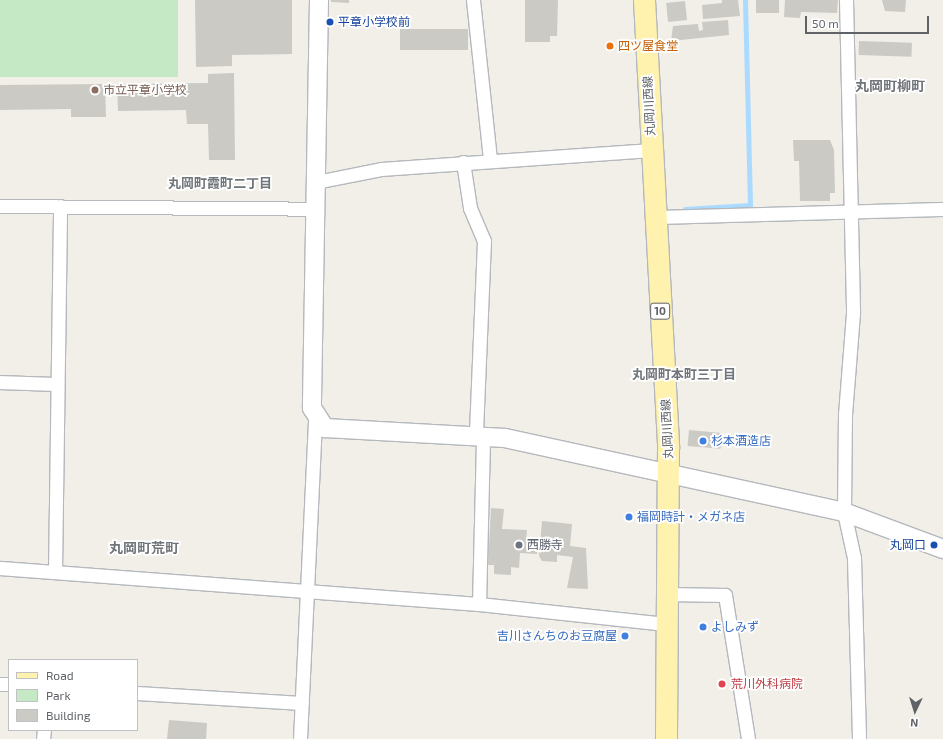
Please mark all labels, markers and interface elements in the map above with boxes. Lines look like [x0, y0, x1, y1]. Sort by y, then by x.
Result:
scale bar [807, 8, 931, 34]
place label: 平章小学校前 [338, 15, 410, 29]
text: 50 m [812, 16, 839, 30]
marker: 平章小学校前 [325, 17, 335, 27]
place label: 四ツ屋食堂 [618, 39, 678, 53]
marker: 四ツ屋食堂 [605, 41, 615, 51]
street label: 丸岡川西線 [640, 76, 658, 136]
district label: 丸岡町柳町 [855, 78, 925, 94]
place label: 市立平章小学校 [103, 83, 187, 97]
marker: 市立平章小学校 [90, 85, 100, 95]
district label: 丸岡町霞町二丁目 [168, 175, 272, 191]
road number: 10 [650, 302, 670, 320]
district label: 丸岡町本町三丁目 [632, 366, 736, 382]
street label: 丸岡川西線 [658, 399, 676, 459]
place label: 杉本酒造店 [711, 434, 771, 448]
marker: 杉本酒造店 [698, 436, 708, 446]
place label: 福岡時計・メガネ店 [637, 510, 745, 524]
marker: 福岡時計・メガネ店 [624, 512, 634, 522]
place label: 西勝寺 [527, 538, 563, 552]
place label: 丸岡口 [890, 538, 926, 552]
district label: 丸岡町荒町 [109, 540, 179, 556]
marker: 西勝寺 [514, 540, 524, 550]
marker: 丸岡口 [929, 540, 939, 550]
place label: よしみず [711, 620, 759, 634]
marker: よしみず [698, 622, 708, 632]
place label: 吉川さんちのお豆腐屋 [497, 629, 617, 643]
marker: 吉川さんちのお豆腐屋 [620, 631, 630, 641]
legend [8, 659, 138, 731]
text: Road [46, 668, 74, 682]
place label: 荒川外科病院 [731, 677, 803, 691]
marker: 荒川外科病院 [716, 678, 728, 690]
text: Park [46, 688, 71, 702]
north arrow [895, 691, 935, 731]
text: Building [46, 708, 90, 722]
text: N [910, 717, 919, 730]

